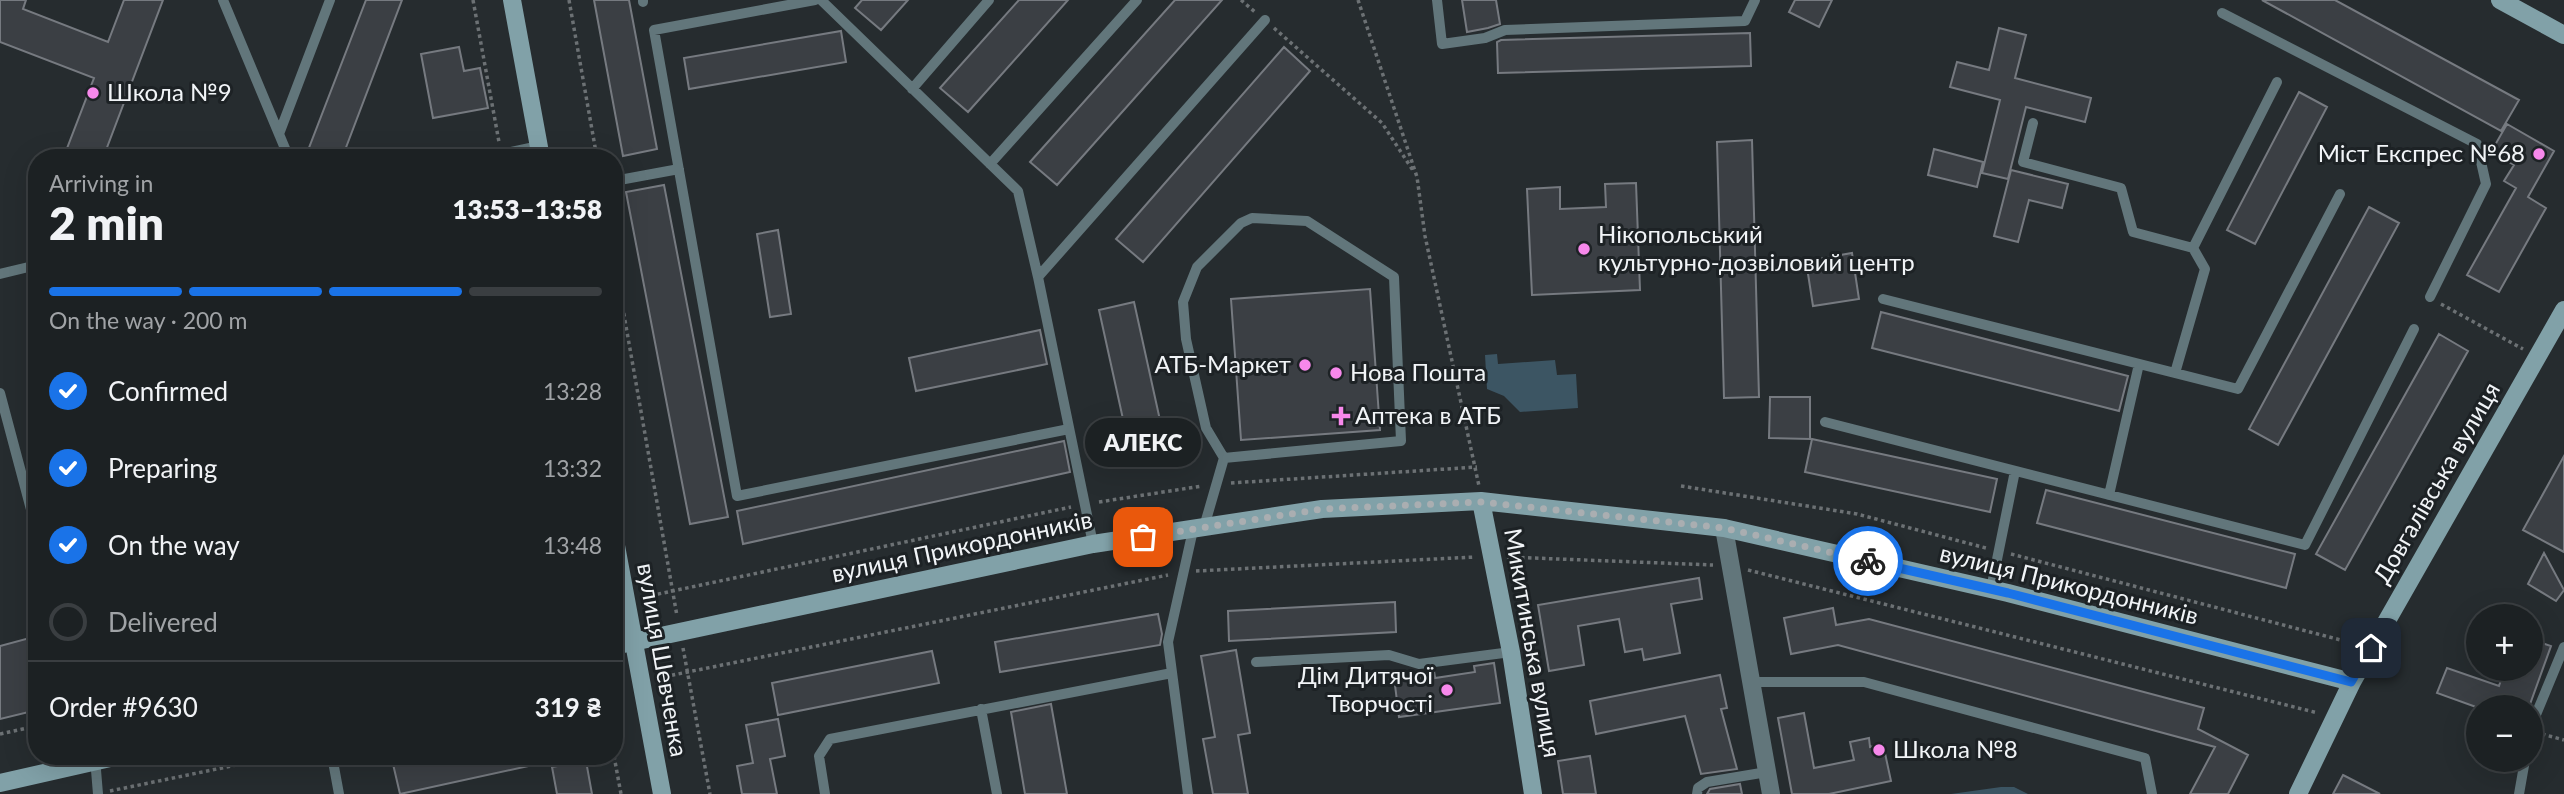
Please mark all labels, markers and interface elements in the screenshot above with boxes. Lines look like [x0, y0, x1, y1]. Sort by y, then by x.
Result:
place label: Школа №9 [107, 77, 232, 106]
marker: Школа №9 [85, 85, 101, 101]
place label: Міст Експрес №68 [2318, 138, 2525, 167]
marker: Міст Експрес №68 [2531, 146, 2547, 162]
text: Arriving in [49, 169, 153, 197]
text: 13:53–13:58 [452, 193, 602, 225]
text: 2 min [49, 195, 164, 250]
place label: Нікопольський культурно-дозвіловий центр [1598, 219, 1915, 276]
marker: Нікопольський культурно-дозвіловий центр [1576, 241, 1592, 257]
text: On the way · 200 m [49, 306, 248, 334]
place label: АТБ-Маркет [1155, 349, 1291, 378]
marker: АТБ-Маркет [1297, 357, 1313, 373]
place label: Нова Пошта [1350, 357, 1486, 386]
marker: Нова Пошта [1328, 365, 1344, 381]
icon: check [49, 372, 87, 410]
text: Confirmed [108, 375, 228, 407]
street label: Довгалівська вулиця [2366, 376, 2505, 588]
text: 13:28 [543, 377, 602, 405]
place label: Аптека в АТБ [1355, 400, 1501, 429]
marker: Аптека в АТБ [1333, 408, 1349, 424]
callout: АЛЕКС [1085, 418, 1201, 467]
text: АЛЕКС [1104, 428, 1182, 456]
icon: check [49, 449, 87, 487]
text: Preparing [108, 452, 217, 484]
text: 13:32 [543, 454, 602, 482]
street label: вулиця Прикордонників [829, 504, 1095, 587]
pin [1113, 507, 1173, 567]
icon: bag [1124, 518, 1162, 556]
icon: check [49, 526, 87, 564]
street label: Микитинська вулиця [1499, 526, 1568, 760]
courier [1833, 526, 1903, 596]
text: On the way [108, 529, 240, 561]
text: 13:48 [543, 531, 602, 559]
street label: вулиця Прикордонників [1937, 537, 2202, 630]
icon: bike [1849, 542, 1887, 580]
street label: вулиця Шевченка [632, 561, 695, 759]
map controls [2466, 604, 2543, 772]
button: + [2466, 604, 2543, 681]
text: Delivered [108, 606, 218, 638]
pin [2341, 618, 2401, 678]
icon: home [2352, 629, 2390, 667]
place label: Дім Дитячої Творчості [1298, 660, 1434, 717]
marker: Дім Дитячої Творчості [1439, 682, 1455, 698]
text: Order #9630 [49, 691, 198, 723]
text: 319 ₴ [535, 691, 602, 723]
button: − [2466, 695, 2543, 772]
place label: Школа №8 [1893, 734, 2018, 763]
marker: Школа №8 [1871, 742, 1887, 758]

